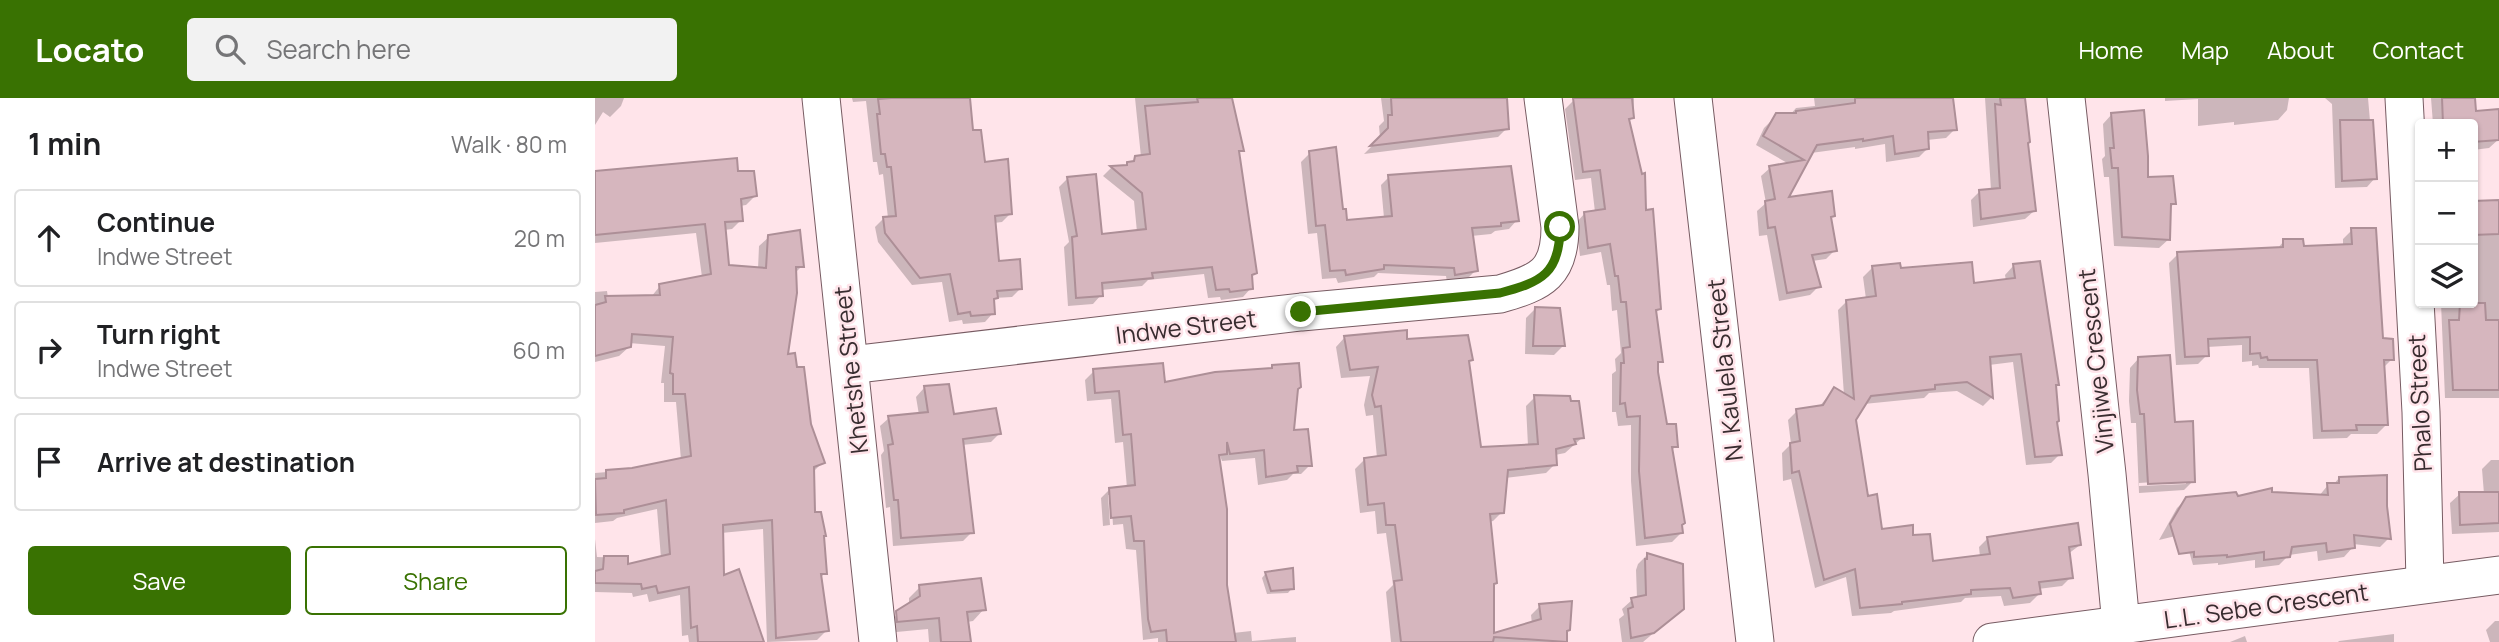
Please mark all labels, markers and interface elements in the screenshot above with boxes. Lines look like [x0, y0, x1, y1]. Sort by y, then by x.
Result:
search box [187, 18, 677, 81]
text: Locato [35, 27, 145, 72]
icon: search [211, 30, 249, 68]
text: Search here [267, 31, 411, 67]
text: Home [2078, 33, 2143, 66]
text: Map [2181, 33, 2229, 66]
text: About [2267, 33, 2335, 66]
text: Contact [2373, 33, 2464, 66]
map controls [2415, 119, 2478, 308]
button: + [2415, 119, 2478, 182]
text: 1 min [28, 123, 101, 164]
text: Walk · 80 m [451, 128, 567, 160]
button: − [2415, 182, 2478, 245]
text: Continue [97, 204, 215, 240]
route start [1544, 211, 1575, 242]
icon: ahead [30, 219, 68, 257]
text: 20 m [514, 222, 565, 254]
text: Indwe Street [97, 240, 232, 272]
button: layers [2415, 245, 2478, 308]
street label: Vinjiwe Crescent [2069, 267, 2121, 455]
street label: N. Kaulela Street [1698, 277, 1750, 463]
street label: Khetshe Street [825, 285, 875, 455]
route end [1285, 296, 1316, 327]
street label: Indwe Street [1114, 301, 1258, 351]
text: Turn right [97, 316, 221, 352]
icon: right [30, 331, 68, 369]
text: 60 m [513, 334, 565, 366]
street label: Phalo Street [2399, 334, 2439, 472]
text: Indwe Street [97, 352, 232, 384]
icon: arrive [30, 443, 68, 481]
text: Arrive at destination [97, 444, 355, 480]
button: Save [28, 546, 291, 615]
button: Share [305, 546, 567, 615]
street label: L.L. Sebe Crescent [2162, 574, 2370, 636]

